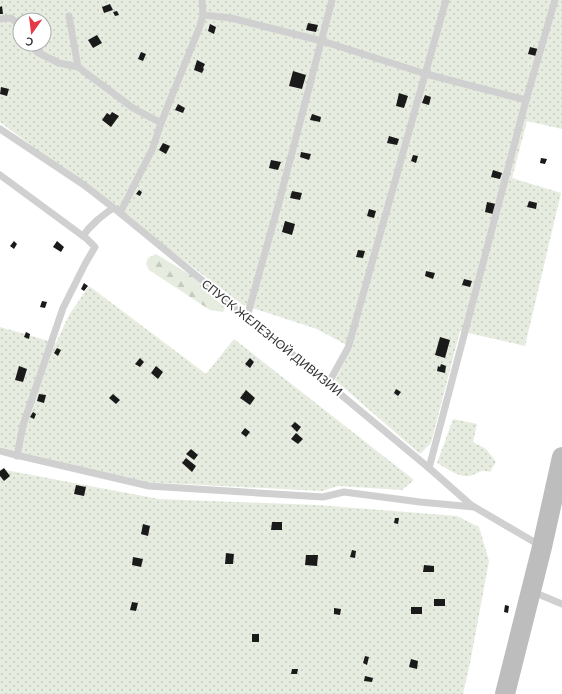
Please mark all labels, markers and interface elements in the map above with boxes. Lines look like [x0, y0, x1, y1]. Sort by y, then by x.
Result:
north arrow [12, 12, 52, 52]
text: С [24, 35, 35, 49]
street label: СПУСК ЖЕЛЕЗНОЙ ДИВИЗИИ [199, 276, 346, 399]

